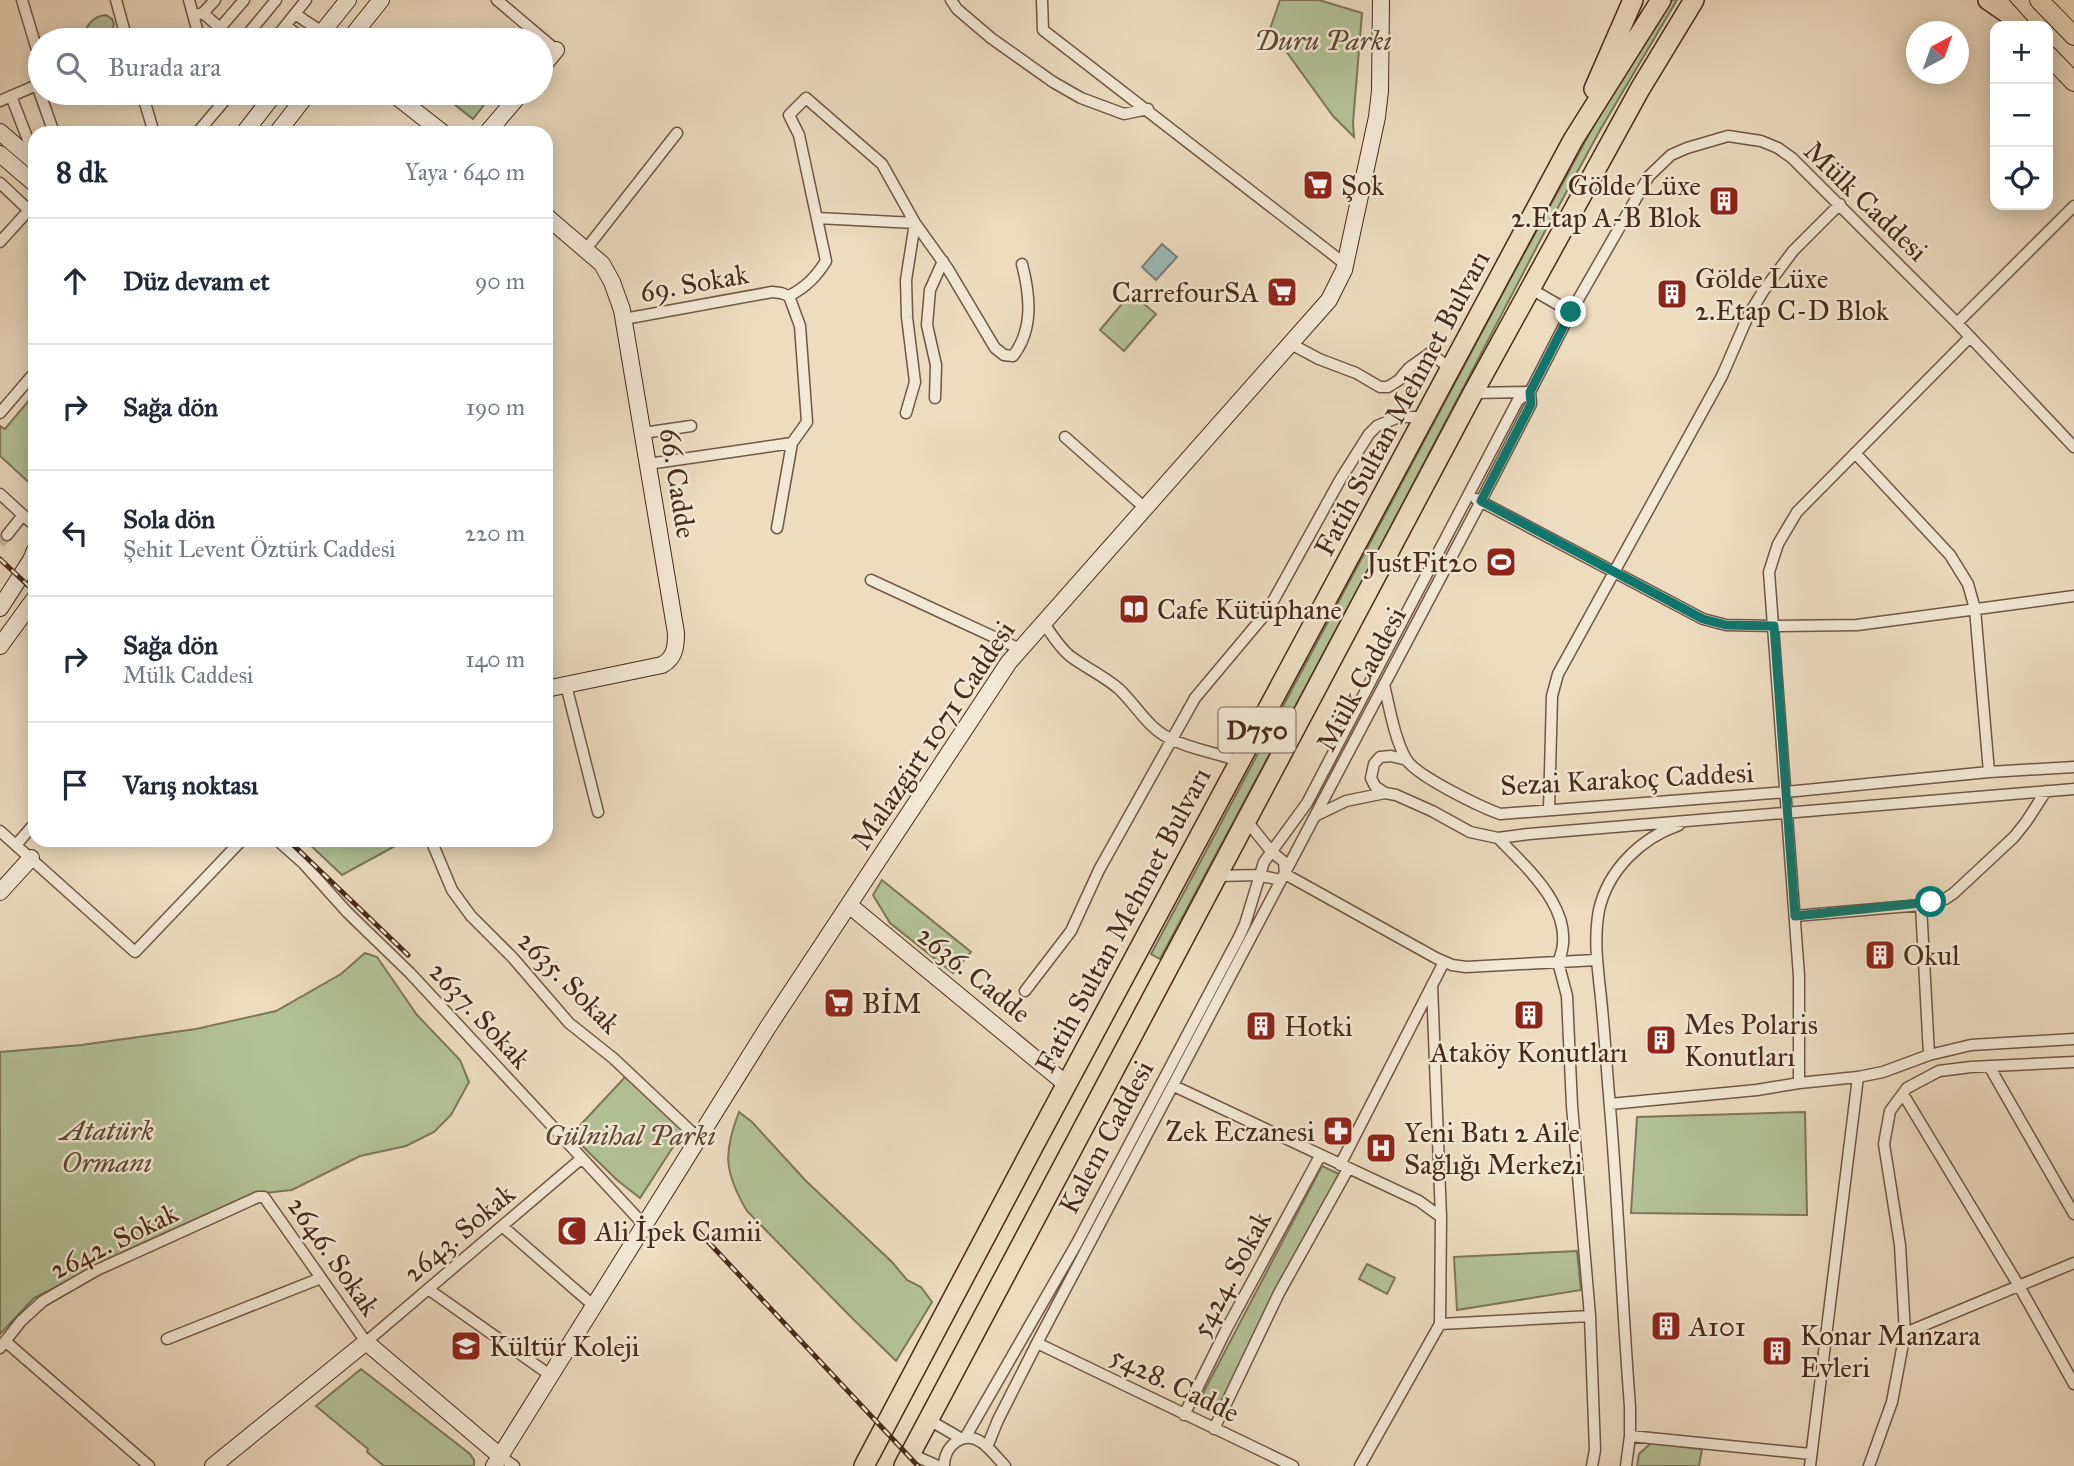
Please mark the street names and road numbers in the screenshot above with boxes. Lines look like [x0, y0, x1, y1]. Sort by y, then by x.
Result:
street label: Mülk Caddesi [1797, 133, 1935, 269]
street label: Fatih Sultan Mehmet Bulvarı [1307, 244, 1498, 562]
street label: 69. Sokak [637, 256, 751, 310]
street label: 66. Cadde [652, 425, 704, 541]
street label: Mülk Caddesi [1308, 600, 1414, 757]
street label: Malazgirt 1071 Caddesi [844, 614, 1023, 856]
road number: D750 [1218, 708, 1296, 752]
street label: Sezai Karakoç Caddesi [1499, 755, 1755, 803]
street label: Fatih Sultan Mehmet Bulvarı [1028, 761, 1219, 1079]
street label: 2636. Cadde [910, 918, 1038, 1030]
street label: 2635. Sokak [510, 923, 628, 1041]
street label: 2637. Sokak [422, 954, 538, 1076]
street label: Kalem Caddesi [1051, 1054, 1161, 1220]
street label: 2643. Sokak [396, 1176, 522, 1290]
street label: 2646. Sokak [280, 1189, 388, 1323]
street label: 2642. Sokak [44, 1195, 184, 1287]
street label: 5424. Sokak [1183, 1205, 1279, 1343]
street label: 5428. Cadde [1105, 1338, 1245, 1430]

